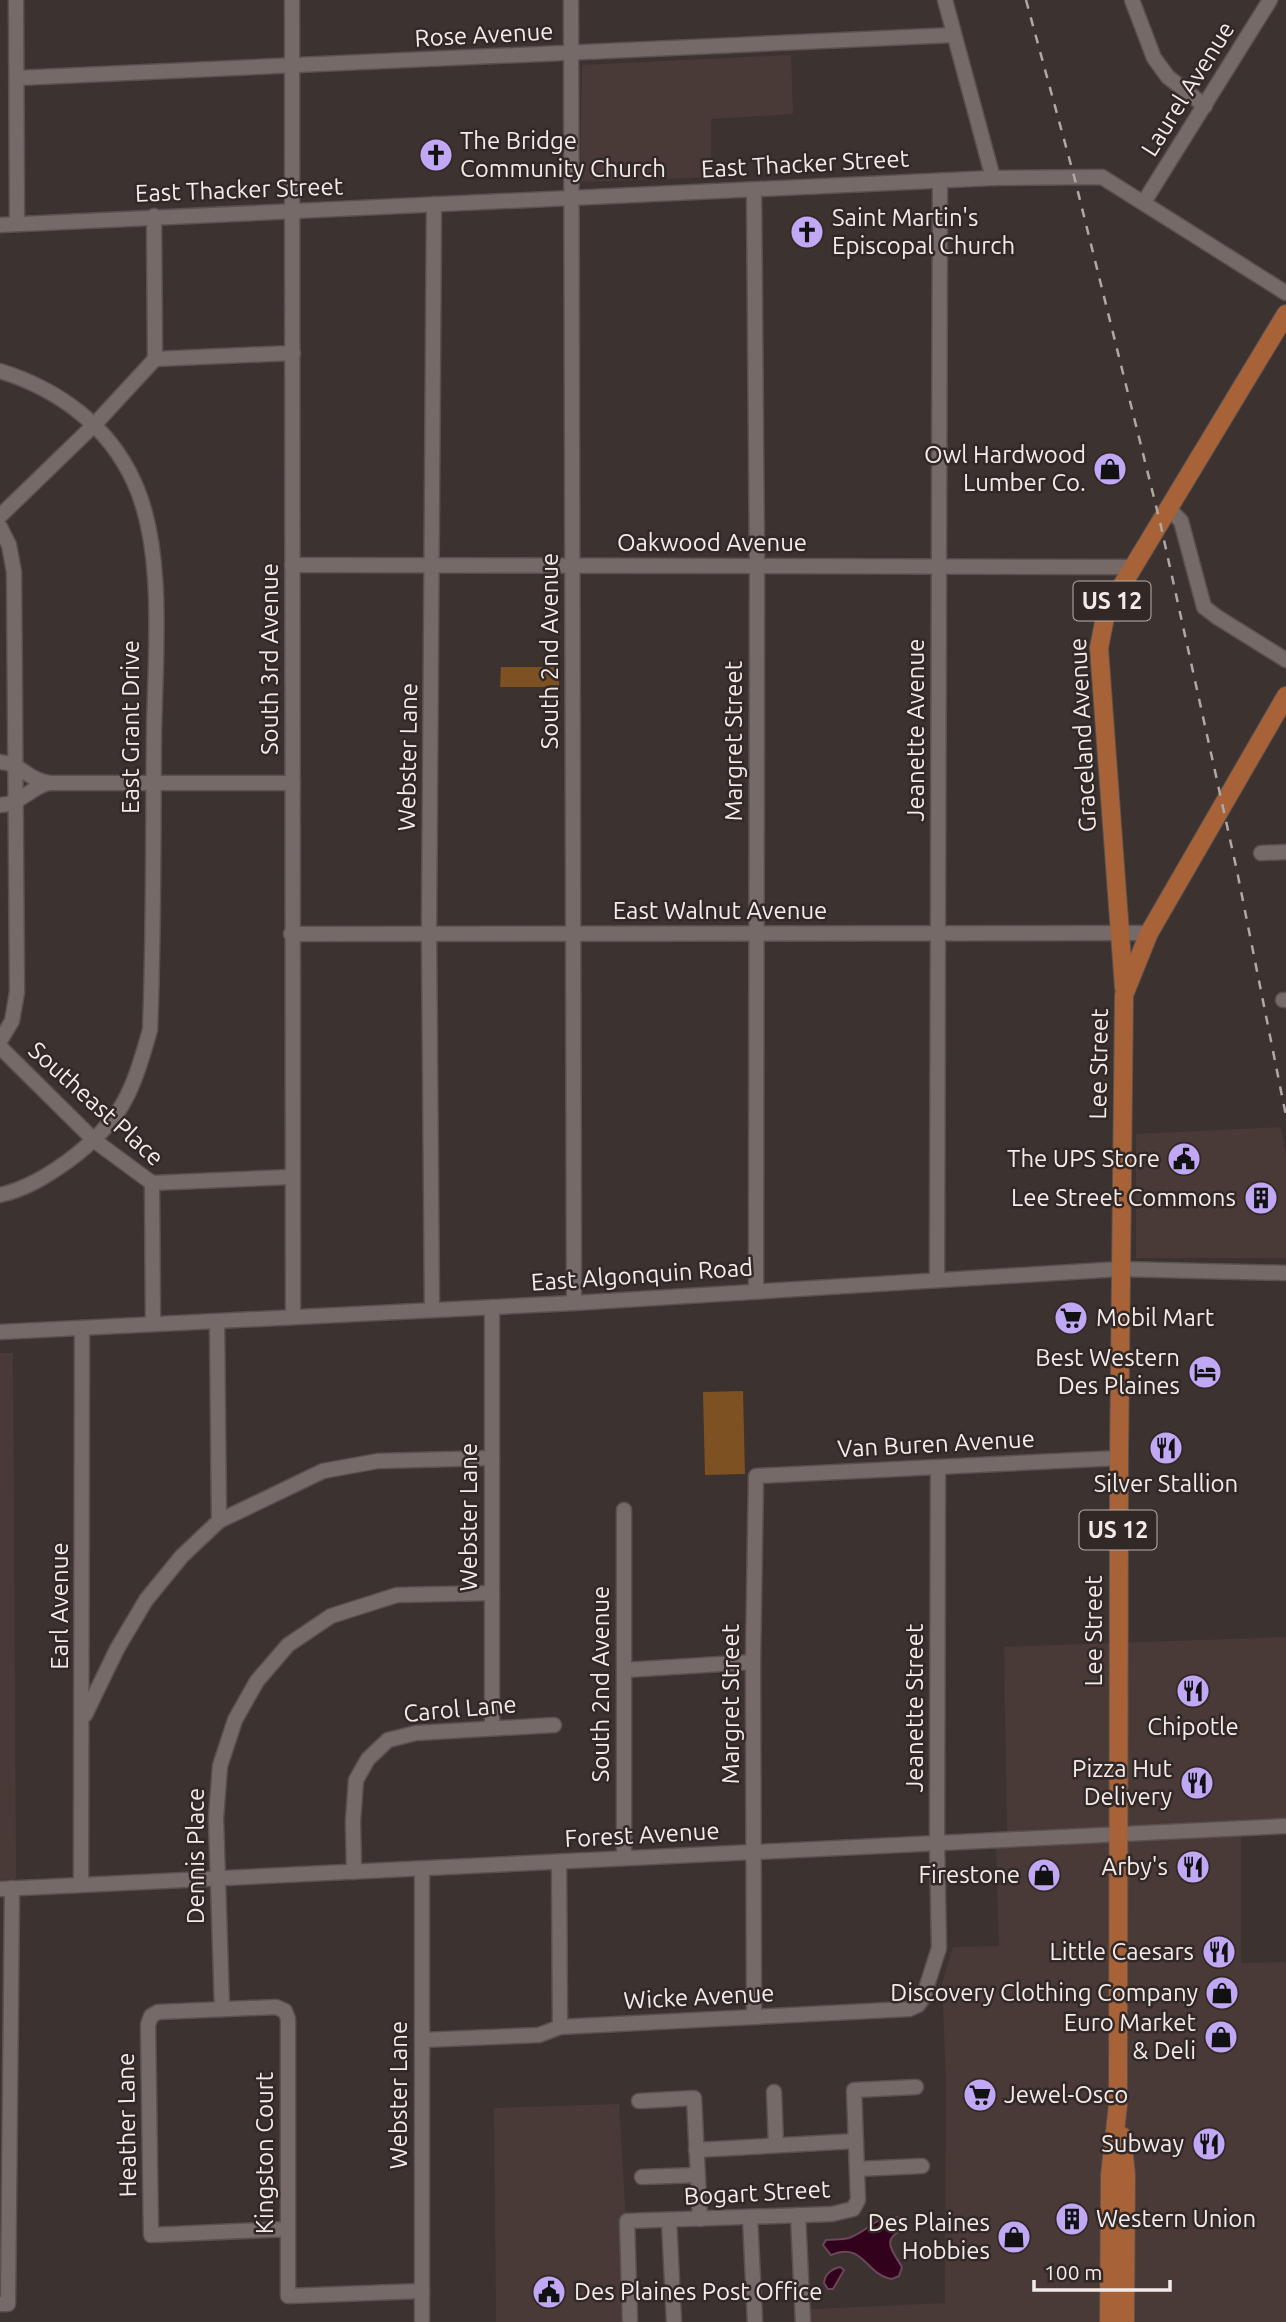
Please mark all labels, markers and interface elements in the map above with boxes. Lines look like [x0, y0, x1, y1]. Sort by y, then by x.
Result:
street label: Rose Avenue [414, 17, 554, 52]
street label: Laurel Avenue [1136, 17, 1240, 161]
place label: The Bridge Community Church [460, 127, 666, 182]
church icon: The Bridge Community Church [417, 136, 455, 174]
street label: East Thacker Street [700, 145, 910, 182]
street label: East Thacker Street [134, 172, 344, 207]
place label: Saint Martin's Episcopal Church [832, 204, 1015, 259]
church icon: Saint Martin's Episcopal Church [788, 213, 826, 251]
place label: Owl Hardwood Lumber Co. [924, 441, 1086, 496]
shop icon: Owl Hardwood Lumber Co. [1091, 450, 1129, 488]
street label: Oakwood Avenue [617, 529, 807, 556]
street label: South 2nd Avenue [536, 553, 563, 749]
street label: South 3rd Avenue [256, 563, 283, 755]
road number: US 12 [1074, 582, 1150, 621]
street label: Graceland Avenue [1064, 637, 1101, 833]
street label: Jeanette Avenue [902, 639, 929, 821]
street label: East Grant Drive [117, 640, 144, 814]
street label: Margret Street [720, 660, 747, 821]
street label: Webster Lane [393, 683, 422, 831]
street label: East Walnut Avenue [613, 897, 827, 924]
street label: Lee Street [1084, 1008, 1113, 1120]
street label: Southeast Place [23, 1036, 169, 1171]
public building icon: The UPS Store [1165, 1140, 1203, 1178]
place label: The UPS Store [1007, 1145, 1160, 1172]
building icon: Lee Street Commons [1242, 1179, 1280, 1217]
place label: Lee Street Commons [1011, 1184, 1236, 1211]
street label: East Algonquin Road [530, 1253, 754, 1296]
supermarket icon: Mobil Mart [1052, 1299, 1090, 1337]
place label: Mobil Mart [1096, 1304, 1215, 1331]
place label: Best Western Des Plaines [1035, 1344, 1180, 1399]
hotel icon: Best Western Des Plaines [1186, 1353, 1224, 1391]
street label: Van Buren Avenue [837, 1425, 1035, 1462]
restaurant icon: Silver Stallion [1147, 1429, 1185, 1467]
street label: Webster Lane [455, 1443, 482, 1591]
place label: Silver Stallion [1094, 1470, 1238, 1497]
road number: US 12 [1080, 1511, 1156, 1550]
street label: Earl Avenue [46, 1542, 73, 1670]
street label: Lee Street [1080, 1575, 1107, 1687]
street label: South 2nd Avenue [587, 1586, 614, 1782]
street label: Margret Street [717, 1623, 744, 1784]
street label: Jeanette Street [901, 1623, 928, 1792]
restaurant icon: Chipotle [1174, 1672, 1212, 1710]
street label: Carol Lane [402, 1690, 518, 1727]
place label: Chipotle [1147, 1713, 1239, 1740]
place label: Pizza Hut Delivery [1072, 1755, 1173, 1810]
restaurant icon: Pizza Hut Delivery [1178, 1764, 1216, 1802]
street label: Dennis Place [182, 1788, 209, 1924]
street label: Forest Avenue [564, 1817, 720, 1852]
restaurant icon: Arby's [1174, 1848, 1212, 1886]
place label: Arby's [1102, 1853, 1168, 1880]
shop icon: Firestone [1025, 1856, 1063, 1894]
place label: Firestone [918, 1861, 1020, 1888]
restaurant icon: Little Caesars [1200, 1933, 1238, 1971]
place label: Little Caesars [1049, 1938, 1194, 1965]
shop icon: Discovery Clothing Company [1203, 1974, 1241, 2012]
street label: Wicke Avenue [623, 1979, 775, 2014]
place label: Discovery Clothing Company [890, 1979, 1198, 2006]
place label: Euro Market & Deli [1064, 2009, 1197, 2064]
shop icon: Euro Market & Deli [1202, 2018, 1240, 2056]
street label: Webster Lane [385, 2021, 412, 2169]
street label: Heather Lane [112, 2052, 141, 2198]
street label: Kingston Court [251, 2071, 278, 2234]
supermarket icon: Jewel-Osco [961, 2076, 999, 2114]
place label: Jewel-Osco [1004, 2081, 1128, 2108]
restaurant icon: Subway [1190, 2125, 1228, 2163]
place label: Subway [1101, 2130, 1184, 2157]
street label: Bogart Street [683, 2175, 831, 2210]
building icon: Western Union [1053, 2200, 1091, 2238]
place label: Western Union [1096, 2205, 1256, 2232]
place label: Des Plaines Hobbies [868, 2209, 990, 2264]
shop icon: Des Plaines Hobbies [995, 2218, 1033, 2256]
scale bar [1034, 2248, 1170, 2292]
text: 100 m [1044, 2260, 1102, 2284]
public building icon: Des Plaines Post Office [530, 2273, 568, 2311]
place label: Des Plaines Post Office [574, 2278, 822, 2305]

